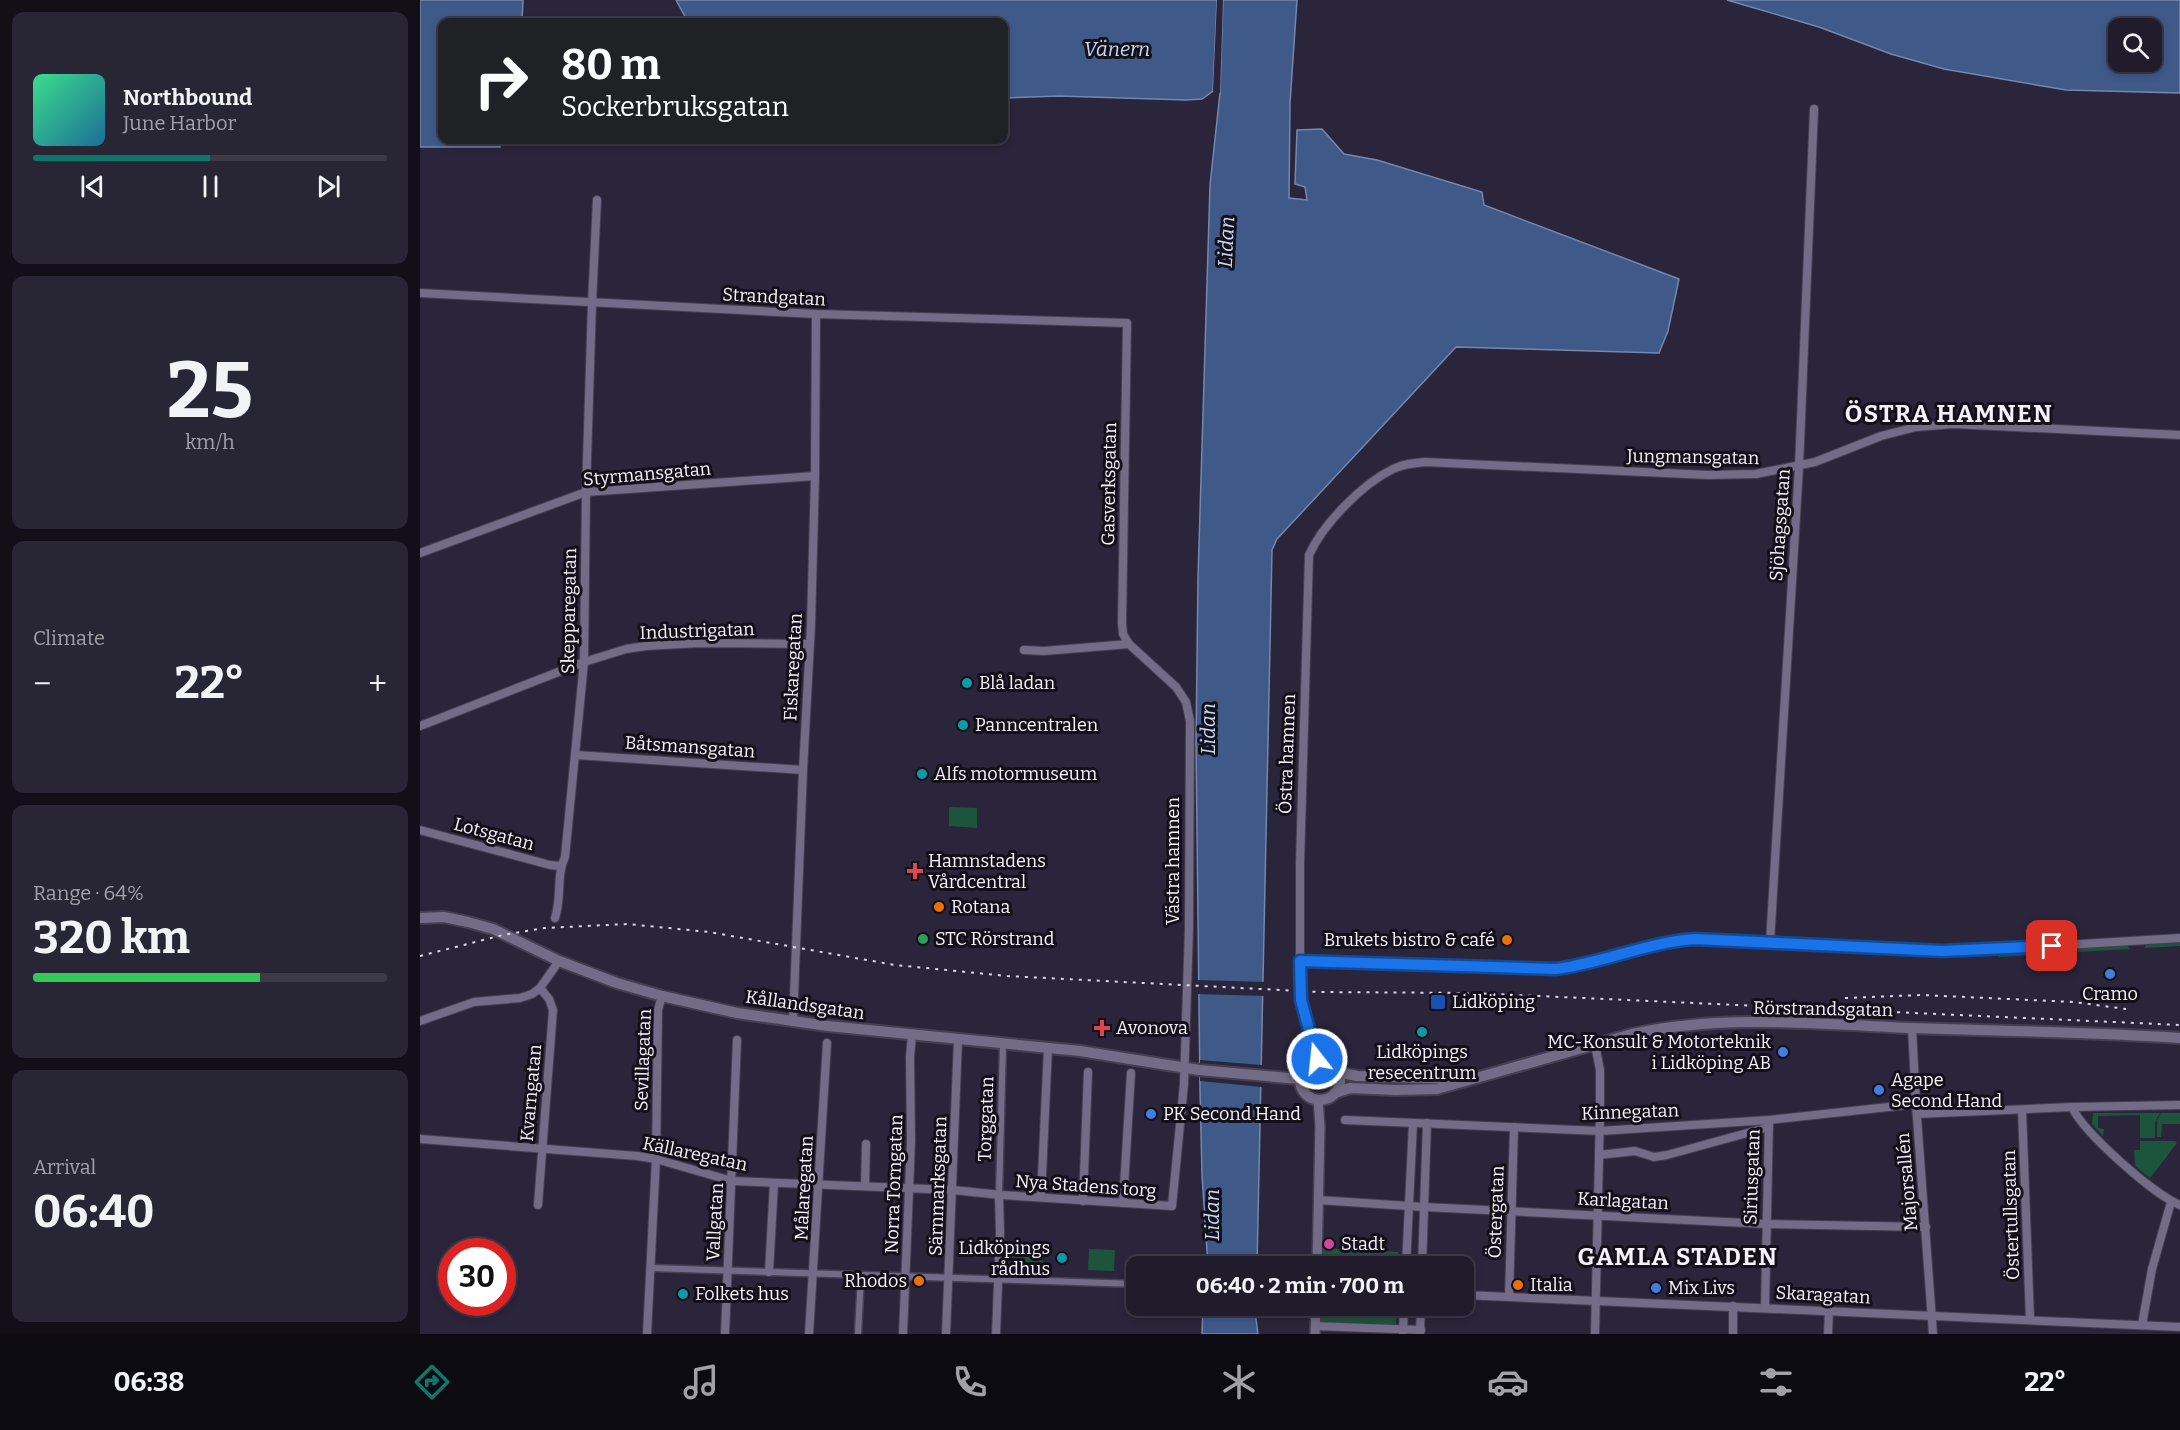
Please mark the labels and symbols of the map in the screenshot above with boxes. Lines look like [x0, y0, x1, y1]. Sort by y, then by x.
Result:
water label: Vänern [1084, 37, 1150, 61]
water label: Lidan [1213, 216, 1239, 268]
street label: Strandgatan [722, 283, 827, 311]
district label: ÖSTRA HAMNEN [1845, 400, 2053, 428]
street label: Gasverksgatan [1097, 422, 1121, 546]
street label: Jungmansgatan [1626, 445, 1760, 469]
street label: Styrmansgatan [582, 457, 712, 491]
street label: Sjöhagsgatan [1765, 468, 1795, 582]
street label: Skepparegatan [557, 547, 581, 674]
street label: Fiskaregatan [779, 612, 807, 722]
street label: Industrigatan [639, 618, 755, 644]
place label: Blå ladan [979, 672, 1056, 694]
marker: Blå ladan [960, 676, 974, 690]
street label: Östra hamnen [1274, 693, 1300, 814]
water label: Lidan [1196, 703, 1220, 755]
place label: Panncentralen [975, 714, 1099, 736]
marker: Panncentralen [956, 718, 970, 732]
street label: Båtsmansgatan [624, 731, 756, 763]
place label: Alfs motormuseum [934, 763, 1097, 785]
marker: Alfs motormuseum [915, 767, 929, 781]
street label: Västra hamnen [1162, 797, 1184, 925]
street label: Lotsgatan [451, 813, 537, 855]
place label: Hamnstadens Vårdcentral [928, 850, 1046, 893]
marker: Hamnstadens Vårdcentral [906, 862, 924, 880]
place label: Rotana [951, 896, 1010, 918]
marker: Rotana [932, 900, 946, 914]
pin [2026, 920, 2077, 971]
place label: STC Rörstrand [935, 928, 1055, 950]
place label: Brukets bistro & café [1324, 929, 1495, 951]
marker: STC Rörstrand [916, 932, 930, 946]
marker: Brukets bistro & café [1500, 933, 1514, 947]
marker: Cramo [2103, 967, 2117, 981]
place label: Cramo [2082, 983, 2138, 1005]
street label: Kållandsgatan [744, 986, 866, 1024]
place label: Lidköping [1452, 991, 1535, 1013]
marker: Lidköping [1429, 993, 1447, 1011]
street label: Rörstrandsgatan [1753, 997, 1894, 1021]
street label: Sevillagatan [630, 1008, 656, 1111]
place label: Avonova [1116, 1017, 1188, 1039]
marker: Avonova [1093, 1019, 1111, 1037]
marker: Lidköpings resecentrum [1415, 1025, 1429, 1039]
position arrow [1285, 1027, 1349, 1091]
place label: MC-Konsult & Motorteknik i Lidköping AB [1547, 1031, 1772, 1074]
place label: Lidköpings resecentrum [1368, 1041, 1476, 1084]
street label: Kvarngatan [516, 1043, 546, 1143]
marker: MC-Konsult & Motorteknik i Lidköping AB [1776, 1045, 1790, 1059]
place label: Agape Second Hand [1891, 1069, 2003, 1112]
street label: Torggatan [974, 1076, 998, 1162]
marker: Agape Second Hand [1872, 1083, 1886, 1097]
street label: Kinnegatan [1581, 1099, 1680, 1125]
place label: PK Second Hand [1163, 1103, 1301, 1125]
marker: PK Second Hand [1144, 1107, 1158, 1121]
street label: Norra Torngatan [881, 1113, 907, 1254]
street label: Särnmarksgatan [925, 1115, 951, 1256]
street label: Siriusgatan [1739, 1128, 1765, 1225]
street label: Majorsallén [1892, 1131, 1922, 1232]
street label: Källaregatan [641, 1132, 750, 1176]
street label: Målaregatan [790, 1134, 818, 1241]
street label: Östertullsgatan [1998, 1149, 2024, 1280]
street label: Östergatan [1483, 1165, 1509, 1259]
street label: Nya Stadens torg [1015, 1170, 1157, 1202]
street label: Vallgatan [702, 1182, 728, 1262]
street label: Karlagatan [1577, 1188, 1670, 1214]
water label: Lidan [1200, 1189, 1224, 1241]
place label: Stadt [1341, 1233, 1385, 1255]
place label: Lidköpings rådhus [958, 1237, 1050, 1280]
marker: Stadt [1322, 1237, 1336, 1251]
speed limit sign: 30 [438, 1238, 516, 1316]
district label: GAMLA STADEN [1578, 1243, 1778, 1271]
marker: Lidköpings rådhus [1055, 1251, 1069, 1265]
place label: Rhodos [844, 1270, 907, 1292]
marker: Rhodos [912, 1274, 926, 1288]
place label: Italia [1530, 1274, 1573, 1296]
place label: Mix Livs [1668, 1277, 1735, 1299]
marker: Italia [1511, 1278, 1525, 1292]
marker: Mix Livs [1649, 1281, 1663, 1295]
street label: Skaragatan [1775, 1282, 1872, 1308]
place label: Folkets hus [695, 1283, 789, 1305]
marker: Folkets hus [676, 1287, 690, 1301]

